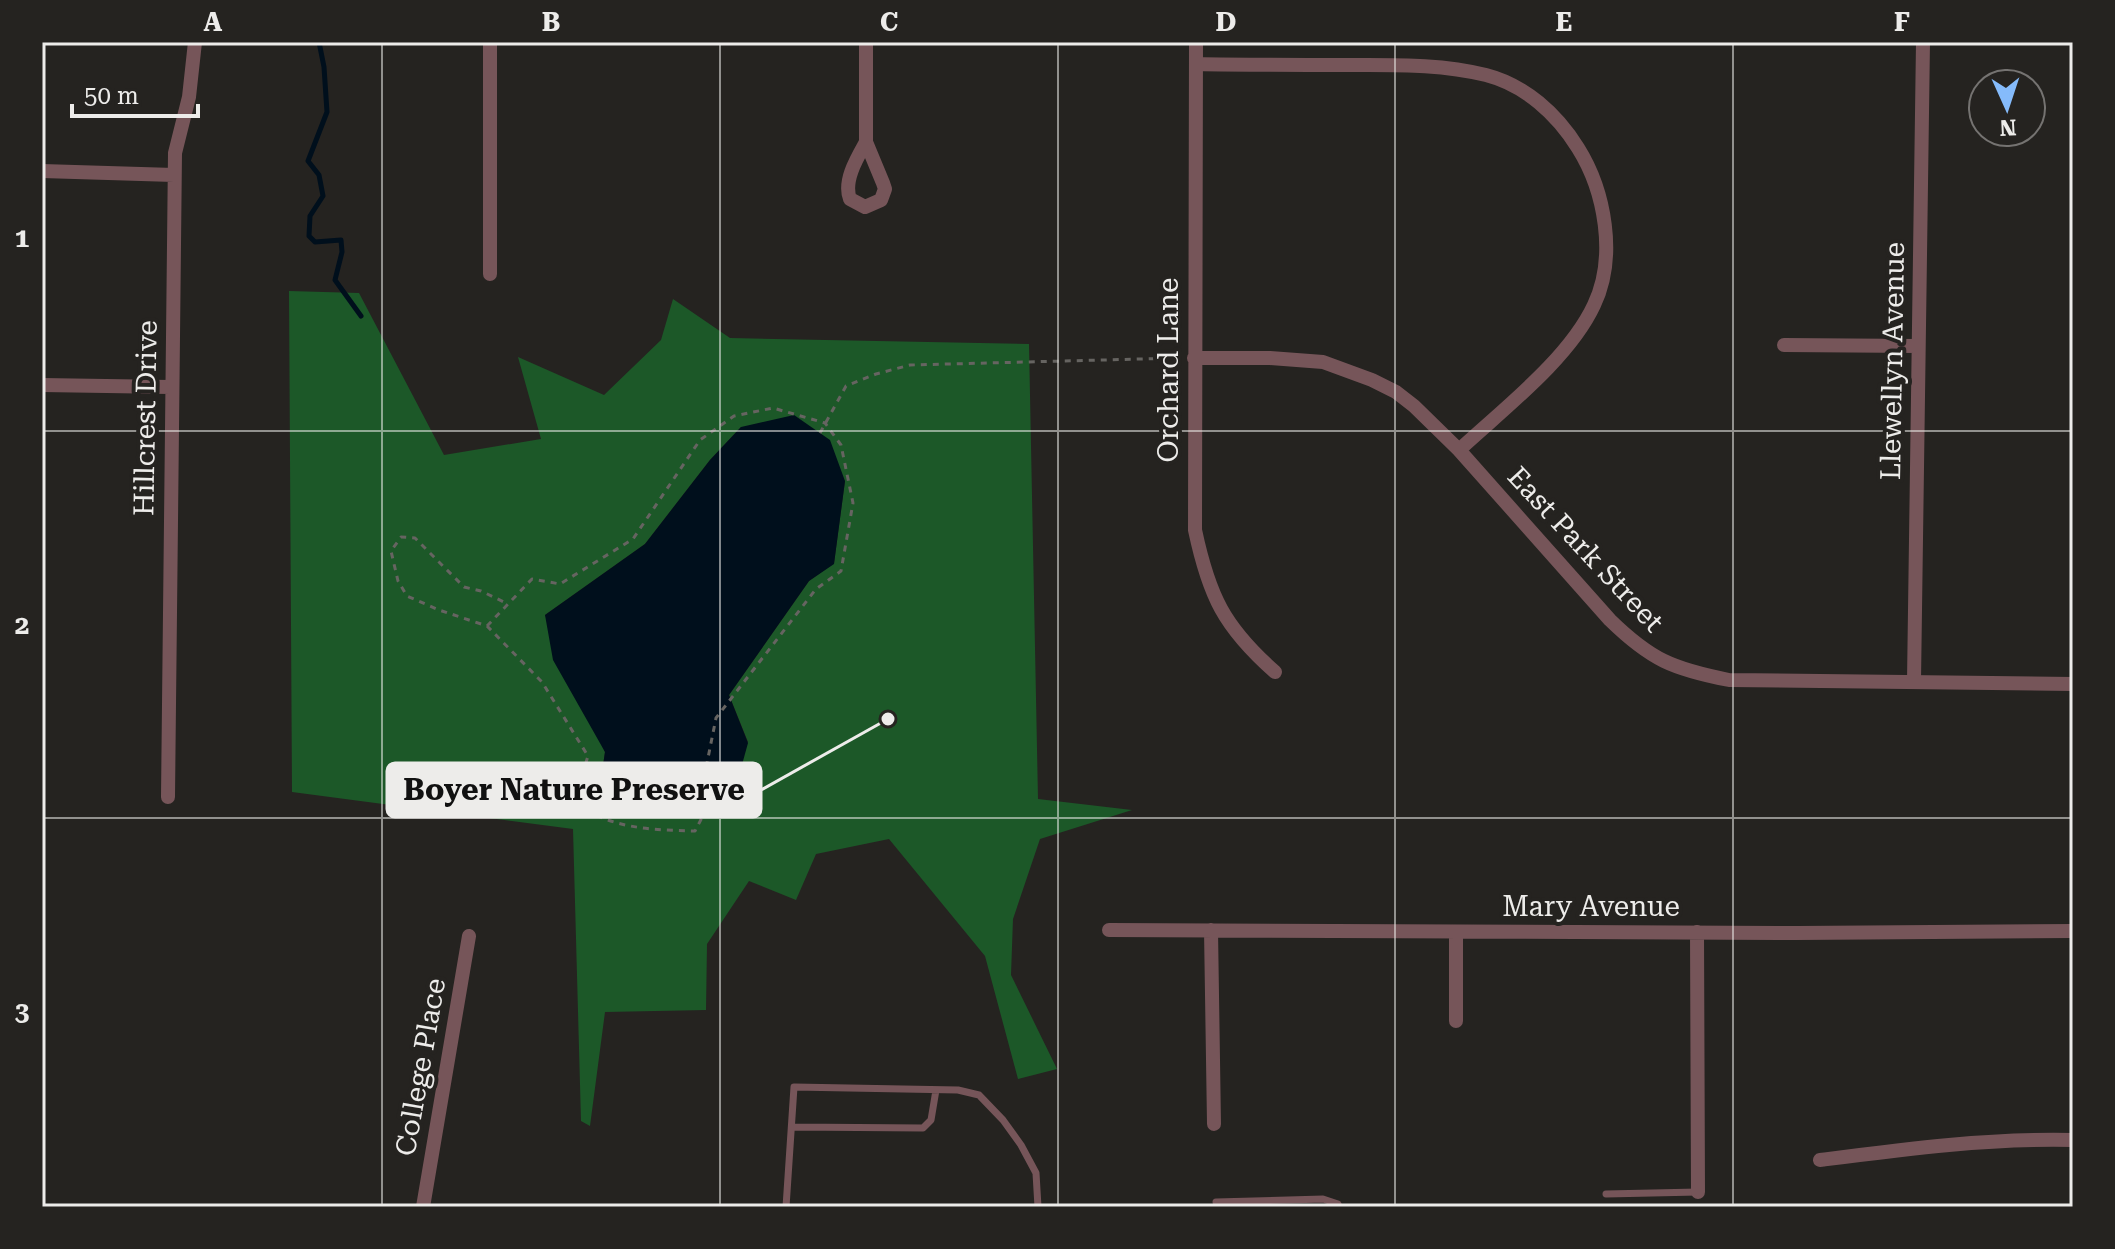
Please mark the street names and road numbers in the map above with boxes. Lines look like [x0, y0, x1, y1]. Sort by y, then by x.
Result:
street label: Llewellyn Avenue [1874, 242, 1911, 480]
street label: Orchard Lane [1152, 278, 1185, 462]
street label: Hillcrest Drive [127, 320, 164, 516]
street label: East Park Street [1501, 460, 1670, 639]
street label: Mary Avenue [1502, 890, 1680, 923]
street label: College Place [389, 976, 452, 1159]

